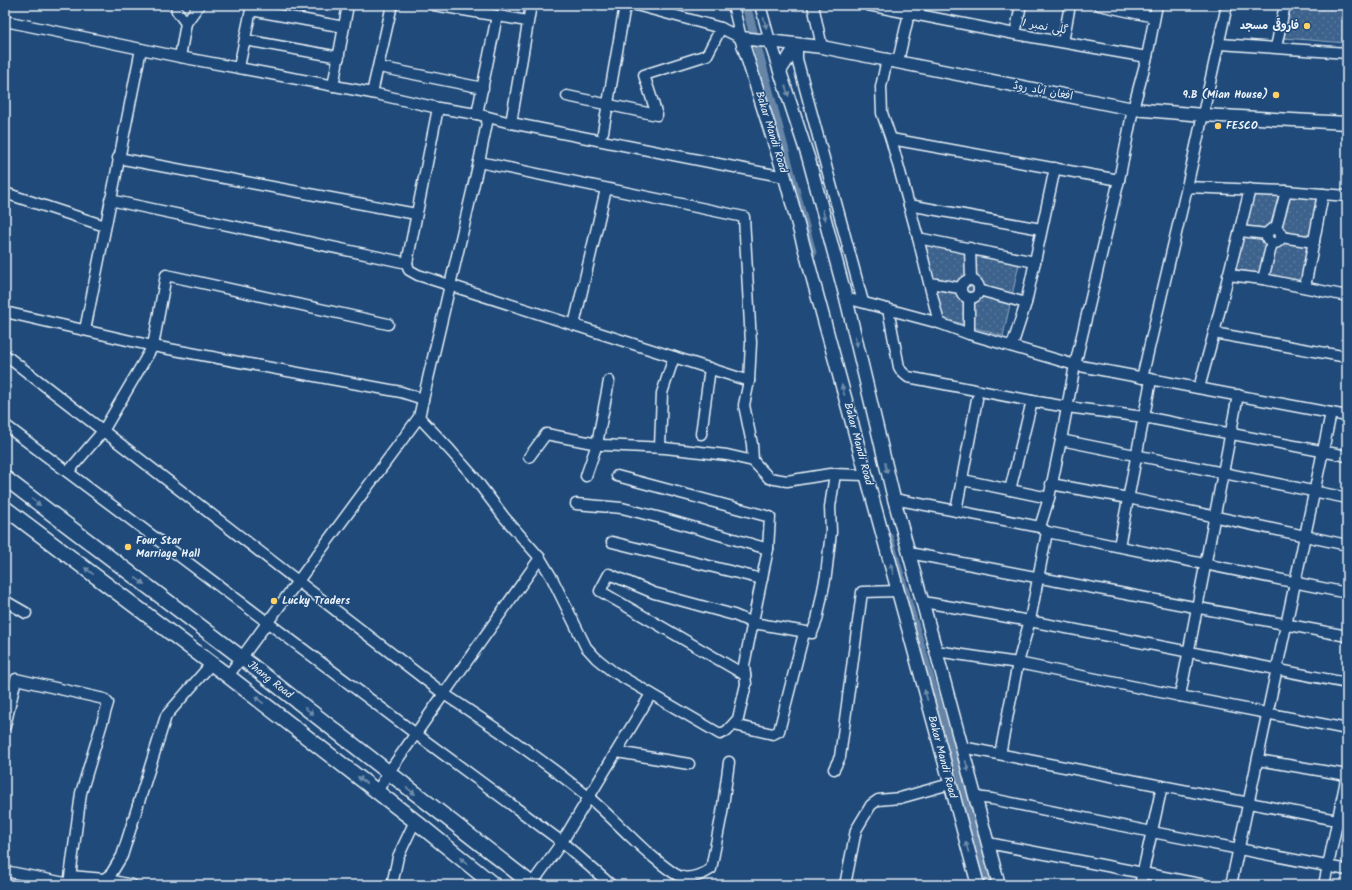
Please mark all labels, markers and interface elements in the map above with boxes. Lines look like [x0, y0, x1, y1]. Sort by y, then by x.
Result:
street label: گلی نمبر 1 [1021, 14, 1070, 40]
one-way arrow [762, 17, 768, 29]
place label: فاروقی مسجد [1240, 17, 1299, 35]
marker: فاروقی مسجد [1302, 21, 1312, 31]
street label: افغان آباد روڈ [1011, 76, 1075, 106]
one-way arrow [784, 85, 790, 97]
place label: 9.B (Mian House) [1182, 86, 1268, 104]
street label: Bakar Mandi Road [750, 89, 792, 176]
marker: 9.B (Mian House) [1271, 90, 1281, 100]
place label: FESCO [1226, 117, 1258, 135]
marker: FESCO [1213, 121, 1223, 131]
one-way arrow [821, 210, 827, 222]
one-way arrow [854, 335, 860, 348]
one-way arrow [840, 384, 846, 396]
street label: Bakar Mandi Road [838, 401, 878, 488]
one-way arrow [883, 462, 889, 474]
one-way arrow [31, 498, 41, 506]
place label: Four Star Marriage Hall [136, 532, 200, 563]
marker: Four Star Marriage Hall [123, 542, 133, 552]
one-way arrow [889, 563, 895, 575]
one-way arrow [83, 567, 94, 575]
one-way arrow [134, 576, 145, 585]
place label: Lucky Traders [282, 592, 351, 610]
marker: Lucky Traders [269, 596, 279, 606]
street label: Jhang Road [243, 656, 297, 704]
one-way arrow [923, 689, 929, 701]
one-way arrow [254, 696, 265, 704]
one-way arrow [304, 707, 315, 716]
street label: Bakar Mandi Road [922, 714, 962, 801]
one-way arrow [964, 760, 970, 772]
one-way arrow [356, 776, 367, 785]
one-way arrow [406, 787, 417, 796]
one-way arrow [964, 841, 970, 853]
one-way arrow [459, 856, 469, 865]

